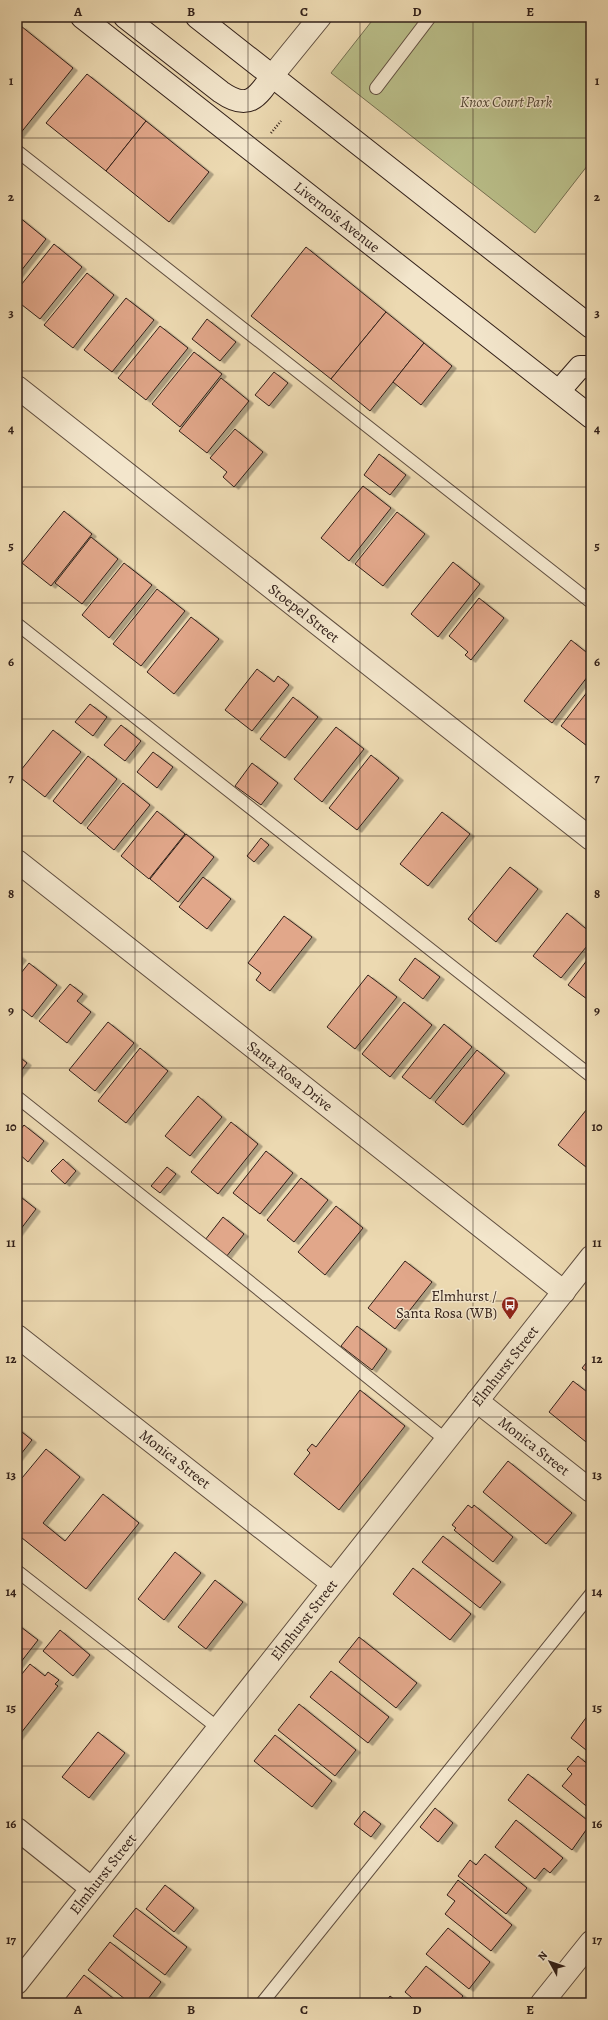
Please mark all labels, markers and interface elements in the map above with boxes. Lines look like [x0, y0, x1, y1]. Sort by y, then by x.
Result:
text: A [73, 3, 83, 20]
text: B [187, 3, 195, 20]
text: C [300, 3, 308, 20]
text: D [412, 3, 422, 20]
text: E [526, 3, 534, 20]
text: 1 [9, 72, 14, 89]
text: 1 [595, 72, 600, 89]
park label: Knox Court Park [460, 92, 552, 112]
street label: Livernois Avenue [290, 177, 384, 257]
text: 2 [8, 188, 15, 205]
text: 2 [594, 188, 601, 205]
text: 3 [8, 304, 14, 321]
text: 3 [594, 304, 600, 321]
text: 4 [8, 420, 14, 437]
text: 4 [594, 420, 600, 437]
text: 5 [8, 537, 14, 554]
text: 5 [594, 537, 600, 554]
street label: Stoepel Street [264, 579, 344, 647]
text: 6 [8, 653, 14, 670]
text: 6 [594, 653, 600, 670]
text: 7 [8, 769, 14, 786]
text: 7 [594, 769, 600, 786]
text: 8 [8, 885, 14, 902]
text: 8 [594, 885, 600, 902]
text: 9 [8, 1002, 14, 1019]
text: 9 [594, 1002, 600, 1019]
street label: Santa Rosa Drive [243, 1036, 337, 1116]
text: 10 [5, 1118, 17, 1135]
text: 10 [591, 1118, 603, 1135]
text: 11 [6, 1234, 16, 1251]
text: 11 [592, 1234, 602, 1251]
place label: Elmhurst / Santa Rosa (WB) [396, 1286, 497, 1323]
bus stop icon: Elmhurst / Santa Rosa (WB) [500, 1295, 520, 1320]
street label: Elmhurst Street [467, 1321, 543, 1411]
text: 12 [6, 1350, 17, 1367]
text: 12 [592, 1350, 603, 1367]
street label: Monica Street [494, 1412, 574, 1480]
street label: Monica Street [135, 1425, 215, 1493]
text: 13 [6, 1466, 17, 1483]
text: 13 [592, 1466, 603, 1483]
street label: Elmhurst Street [266, 1575, 342, 1665]
text: 14 [6, 1583, 16, 1600]
text: 14 [592, 1583, 602, 1600]
text: 15 [6, 1699, 17, 1716]
text: 15 [592, 1699, 603, 1716]
text: 16 [6, 1815, 16, 1832]
text: 16 [592, 1815, 602, 1832]
street label: Elmhurst Street [65, 1829, 141, 1919]
text: 17 [6, 1931, 17, 1948]
text: 17 [592, 1931, 603, 1948]
north arrow [530, 1942, 570, 1982]
text: N [534, 1948, 551, 1964]
text: A [73, 2001, 83, 2018]
text: B [187, 2001, 195, 2018]
text: C [300, 2001, 308, 2018]
text: D [412, 2001, 422, 2018]
text: E [526, 2001, 534, 2018]

